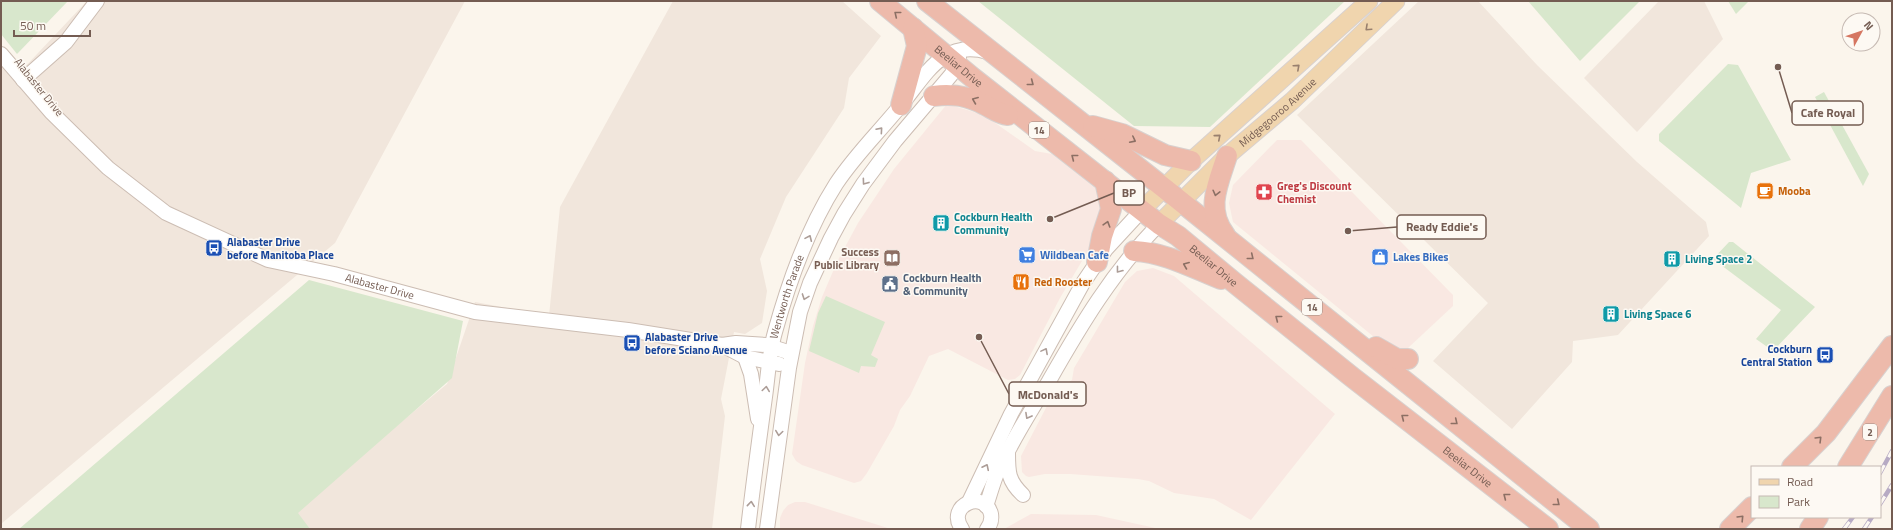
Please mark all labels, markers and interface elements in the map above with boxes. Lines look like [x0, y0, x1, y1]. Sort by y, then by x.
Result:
scale bar [14, 12, 90, 38]
one-way arrow [894, 12, 901, 19]
north arrow [1841, 12, 1881, 52]
text: 50 m [20, 16, 46, 35]
text: N [1860, 18, 1877, 34]
one-way arrow [1365, 23, 1373, 31]
street label: Beeliar Drive [931, 41, 987, 91]
street label: Alabaster Drive [11, 54, 68, 120]
one-way arrow [1292, 64, 1300, 71]
street label: Midgegooroo Avenue [1235, 74, 1320, 151]
one-way arrow [1026, 79, 1033, 86]
one-way arrow [971, 97, 978, 105]
callout: Cafe Royal [1792, 101, 1863, 125]
text: Cafe Royal [1801, 103, 1855, 122]
road number: 14 [1029, 122, 1049, 138]
one-way arrow [875, 127, 882, 134]
one-way arrow [1129, 135, 1136, 143]
one-way arrow [1214, 135, 1221, 142]
one-way arrow [1072, 155, 1079, 162]
one-way arrow [863, 177, 870, 184]
place label: Greg's Discount Chemist [1277, 178, 1351, 207]
callout: BP [1114, 181, 1144, 205]
cafe icon: Mooba [1755, 181, 1775, 201]
pharmacy icon: Greg's Discount Chemist [1254, 182, 1274, 202]
text: BP [1122, 183, 1136, 202]
place label: Mooba [1778, 183, 1811, 199]
one-way arrow [1212, 189, 1221, 196]
place label: Cockburn Health Community [954, 209, 1033, 238]
building icon: Cockburn Health Community [931, 213, 951, 233]
callout: Ready Eddie's [1397, 215, 1486, 239]
text: Ready Eddie's [1406, 217, 1478, 236]
one-way arrow [1102, 221, 1110, 228]
place label: Alabaster Drive before Manitoba Place [227, 234, 334, 263]
one-way arrow [804, 234, 812, 242]
bus stop icon: Alabaster Drive before Manitoba Place [204, 238, 224, 258]
street label: Beeliar Drive [1186, 241, 1242, 291]
place label: Success Public Library [814, 244, 879, 273]
supermarket icon: Wildbean Cafe [1017, 245, 1037, 265]
place label: Wildbean Cafe [1040, 247, 1109, 263]
shop icon: Lakes Bikes [1370, 247, 1390, 267]
library icon: Success Public Library [882, 248, 902, 268]
place label: Lakes Bikes [1393, 249, 1449, 265]
building icon: Living Space 2 [1662, 249, 1682, 269]
place label: Living Space 2 [1685, 251, 1752, 267]
street label: Wentworth Parade [765, 252, 808, 341]
one-way arrow [1247, 253, 1254, 260]
one-way arrow [1183, 262, 1191, 270]
one-way arrow [1116, 265, 1123, 272]
street label: Alabaster Drive [343, 269, 416, 303]
place label: Cockburn Health & Community [903, 270, 982, 299]
restaurant icon: Red Rooster [1011, 272, 1031, 292]
public building icon: Cockburn Health & Community [880, 274, 900, 294]
place label: Red Rooster [1034, 274, 1092, 290]
one-way arrow [801, 293, 809, 300]
road number: 14 [1302, 299, 1322, 315]
building icon: Living Space 6 [1601, 304, 1621, 324]
place label: Living Space 6 [1624, 306, 1691, 322]
one-way arrow [1276, 316, 1283, 323]
place label: Alabaster Drive before Sciano Avenue [645, 329, 748, 358]
bus stop icon: Alabaster Drive before Sciano Avenue [622, 333, 642, 353]
place label: Cockburn Central Station [1741, 341, 1812, 370]
bus stop icon: Cockburn Central Station [1815, 345, 1835, 365]
one-way arrow [1040, 348, 1047, 356]
callout: McDonald's [1009, 382, 1086, 406]
text: McDonald's [1018, 385, 1079, 404]
one-way arrow [761, 386, 770, 392]
one-way arrow [1025, 412, 1033, 419]
one-way arrow [1402, 415, 1409, 422]
one-way arrow [1451, 417, 1458, 424]
road number: 2 [1863, 424, 1877, 440]
one-way arrow [775, 430, 784, 436]
one-way arrow [1814, 436, 1822, 444]
street label: Beeliar Drive [1440, 442, 1496, 491]
one-way arrow [981, 464, 989, 471]
legend [1751, 466, 1881, 518]
text: Road [1787, 472, 1813, 491]
text: Park [1787, 492, 1810, 511]
one-way arrow [1504, 494, 1511, 501]
one-way arrow [1552, 499, 1559, 506]
one-way arrow [746, 501, 755, 507]
one-way arrow [1736, 515, 1744, 523]

